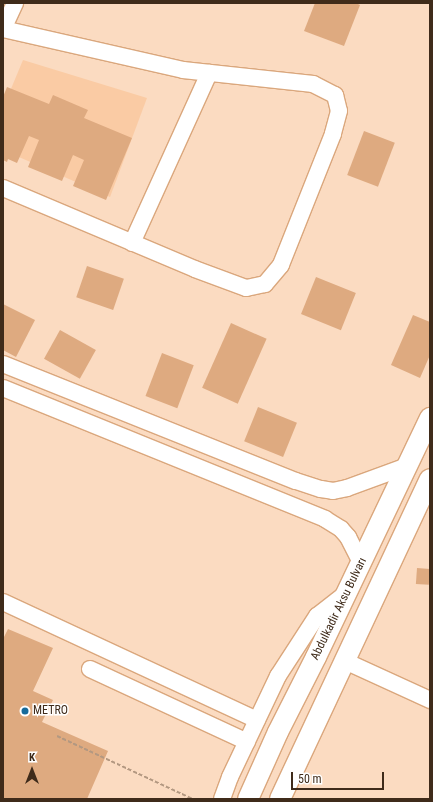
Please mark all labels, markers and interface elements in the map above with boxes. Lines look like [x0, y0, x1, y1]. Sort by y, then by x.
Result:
street label: Abdulkadir Aksu Bulvarı [308, 555, 370, 663]
place label: METRO [33, 704, 68, 718]
marker: METRO [20, 706, 30, 716]
north arrow [12, 750, 52, 790]
text: K [29, 751, 35, 764]
scale bar [293, 764, 386, 790]
text: 50 m [298, 772, 322, 786]

